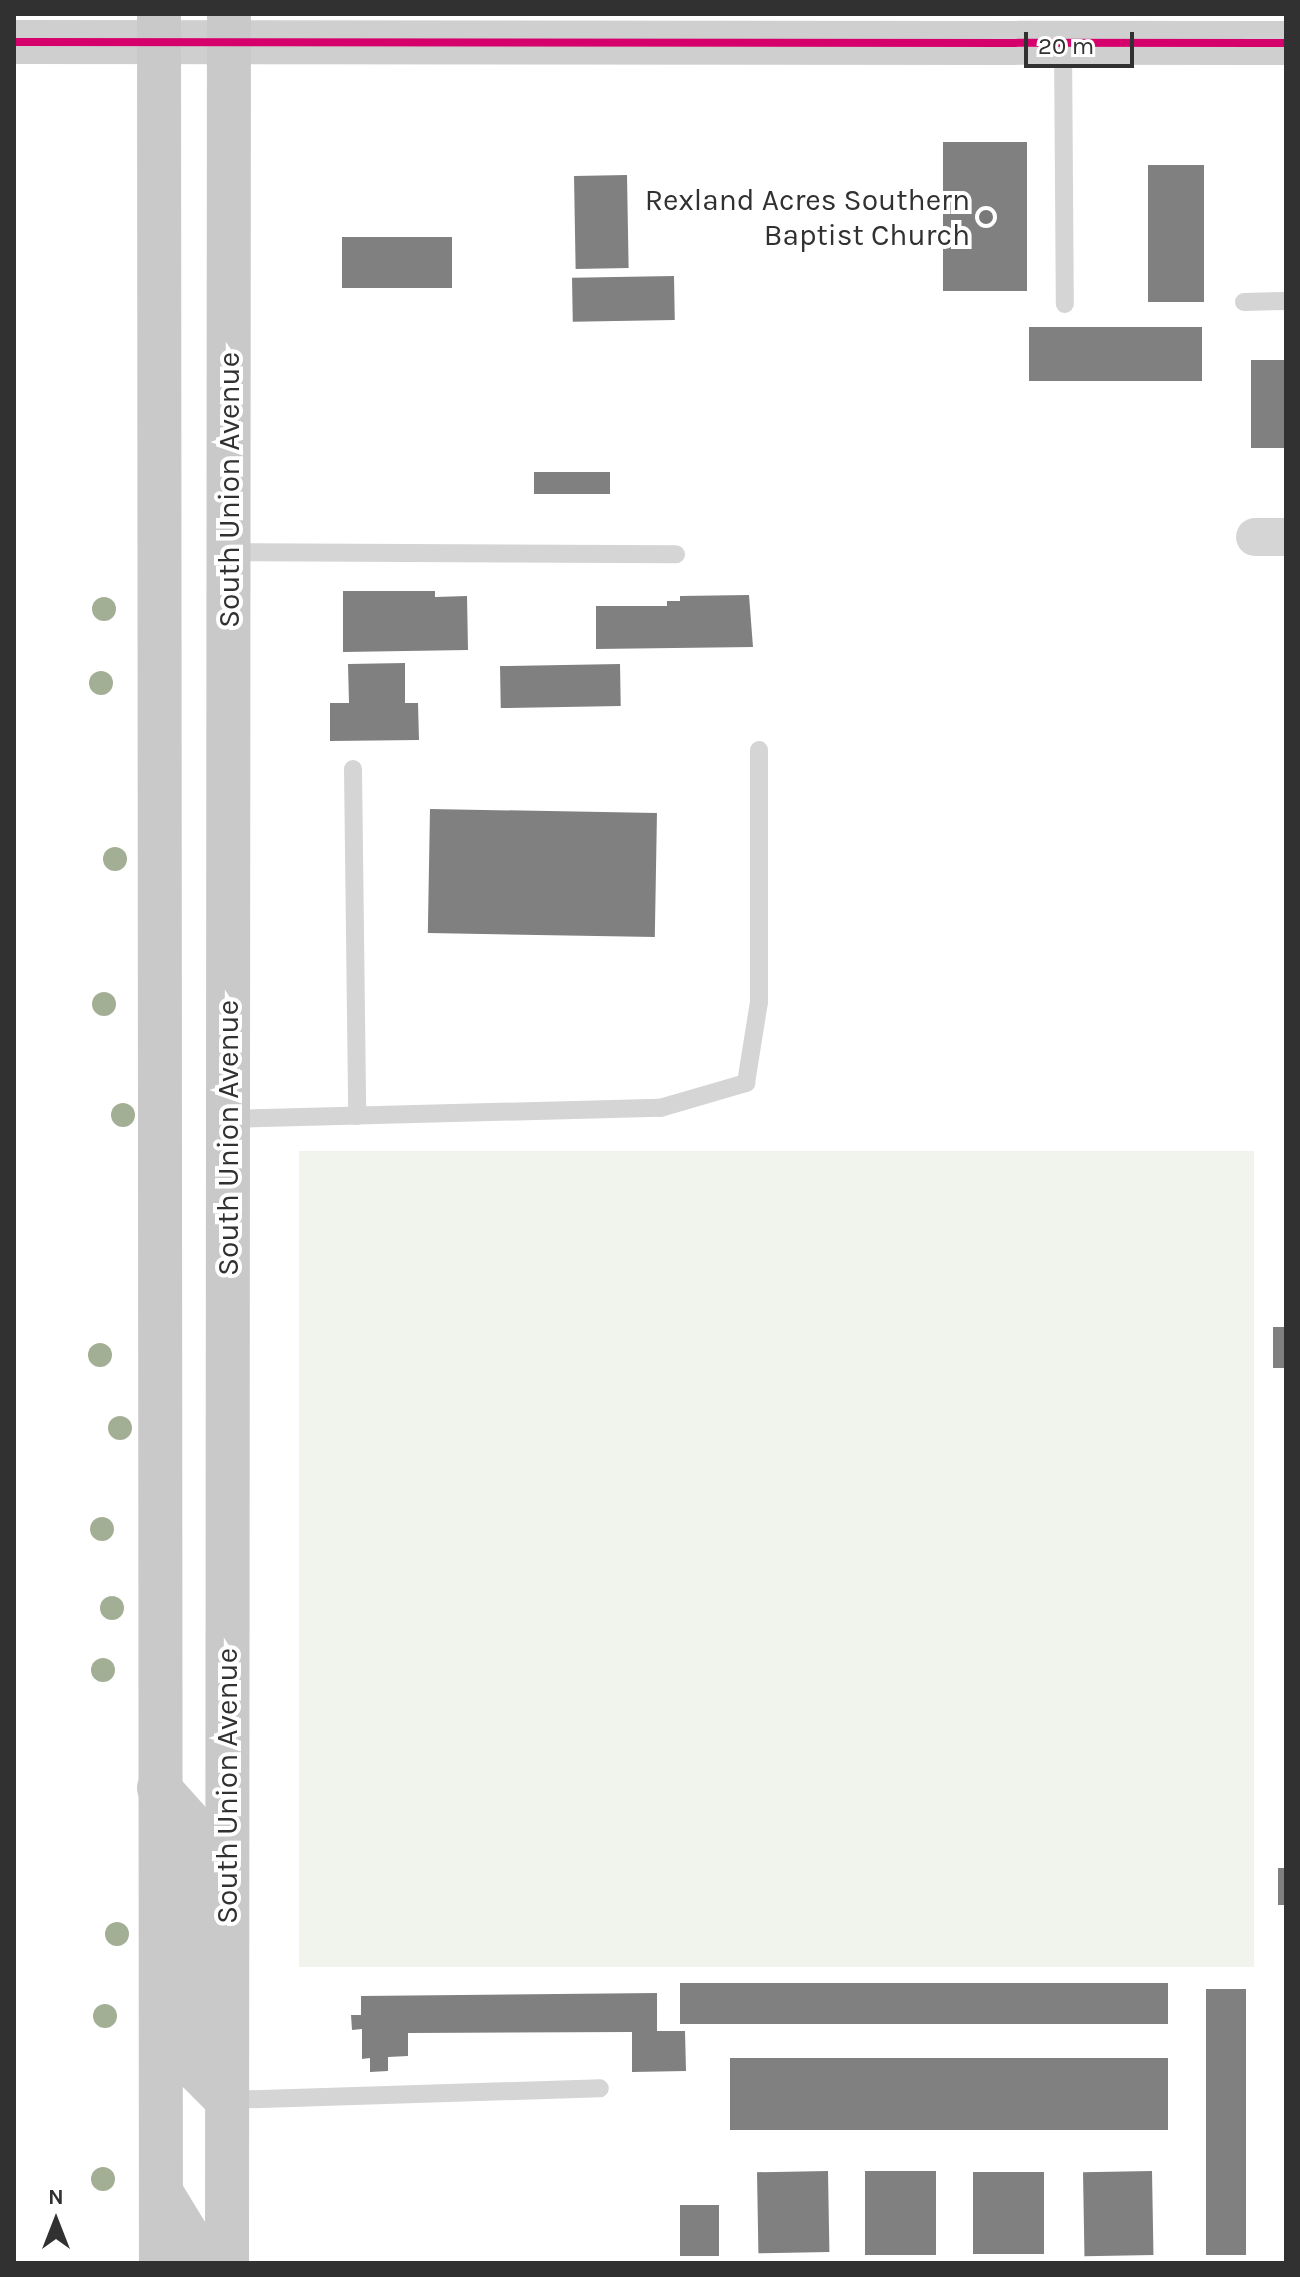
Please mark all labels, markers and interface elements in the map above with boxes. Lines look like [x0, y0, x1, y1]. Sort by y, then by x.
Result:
scale bar [1028, 16, 1138, 66]
text: 20 m [1038, 32, 1094, 60]
place label: Rexland Acres Southern Baptist Church [645, 182, 970, 252]
marker: Rexland Acres Southern Baptist Church [977, 208, 995, 226]
street label: South Union Avenue [211, 352, 247, 628]
street label: South Union Avenue [210, 1000, 246, 1276]
street label: South Union Avenue [209, 1648, 245, 1924]
north arrow [16, 2181, 96, 2261]
text: N [48, 2184, 64, 2210]

